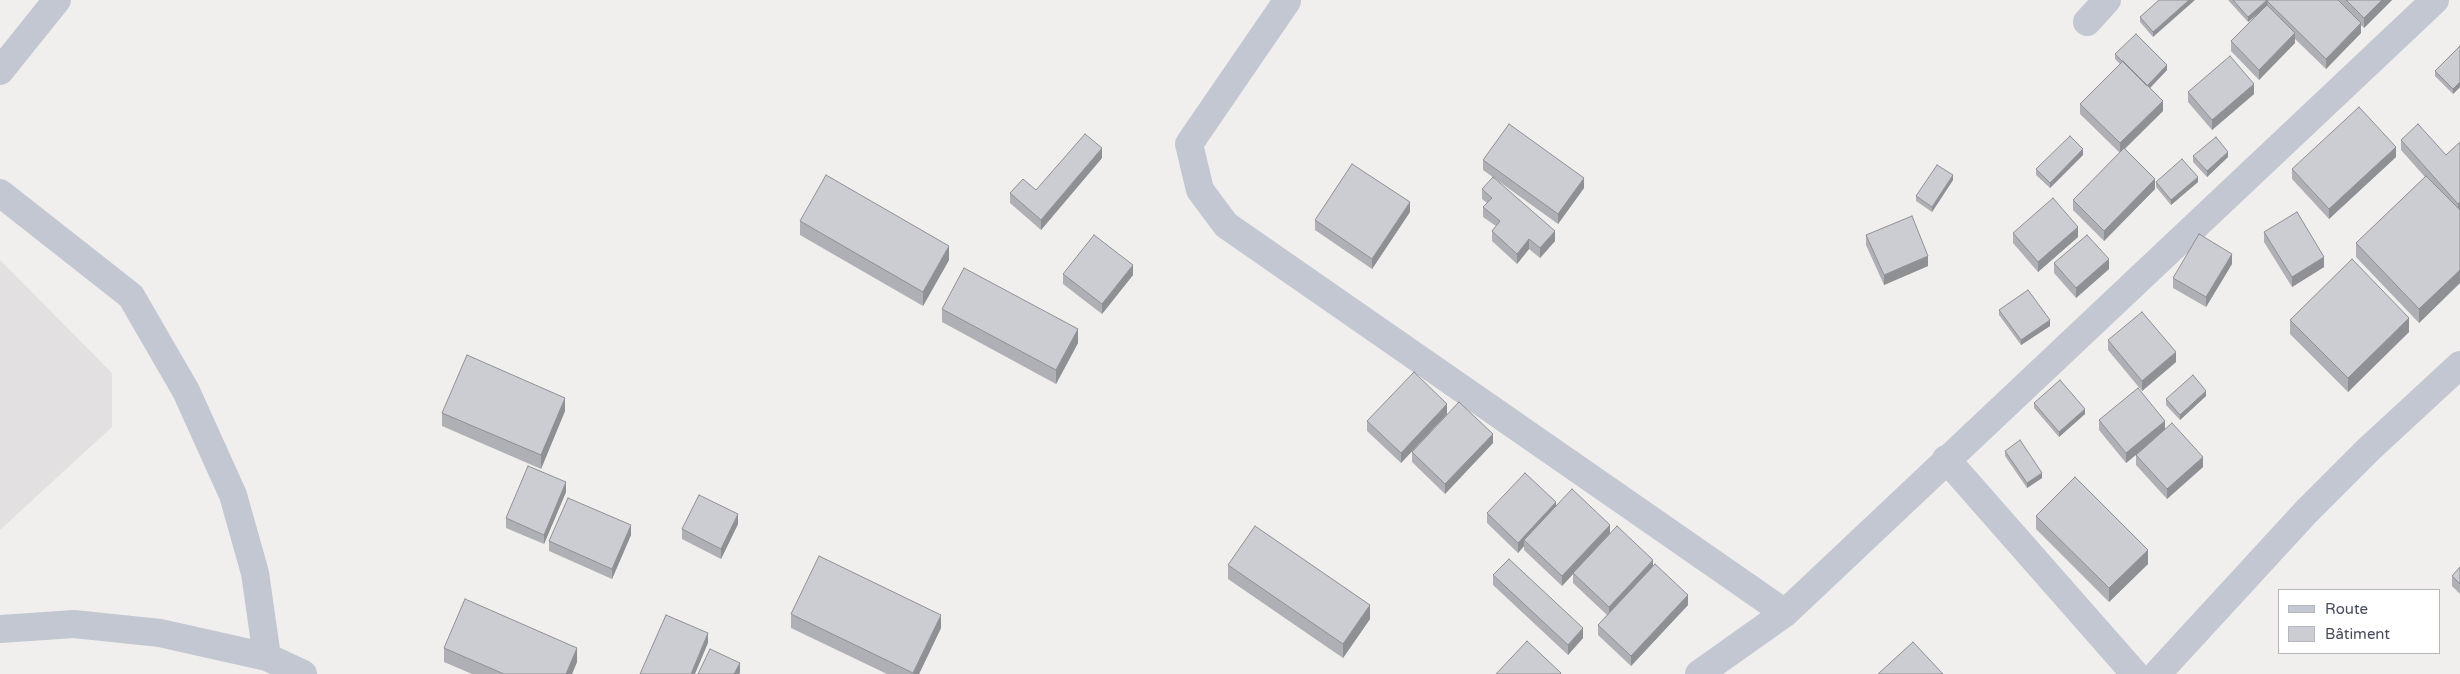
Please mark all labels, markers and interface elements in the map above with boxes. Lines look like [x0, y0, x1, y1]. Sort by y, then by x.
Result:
legend [2278, 589, 2440, 654]
text: Route [2325, 600, 2368, 618]
text: Bâtiment [2325, 625, 2390, 643]

